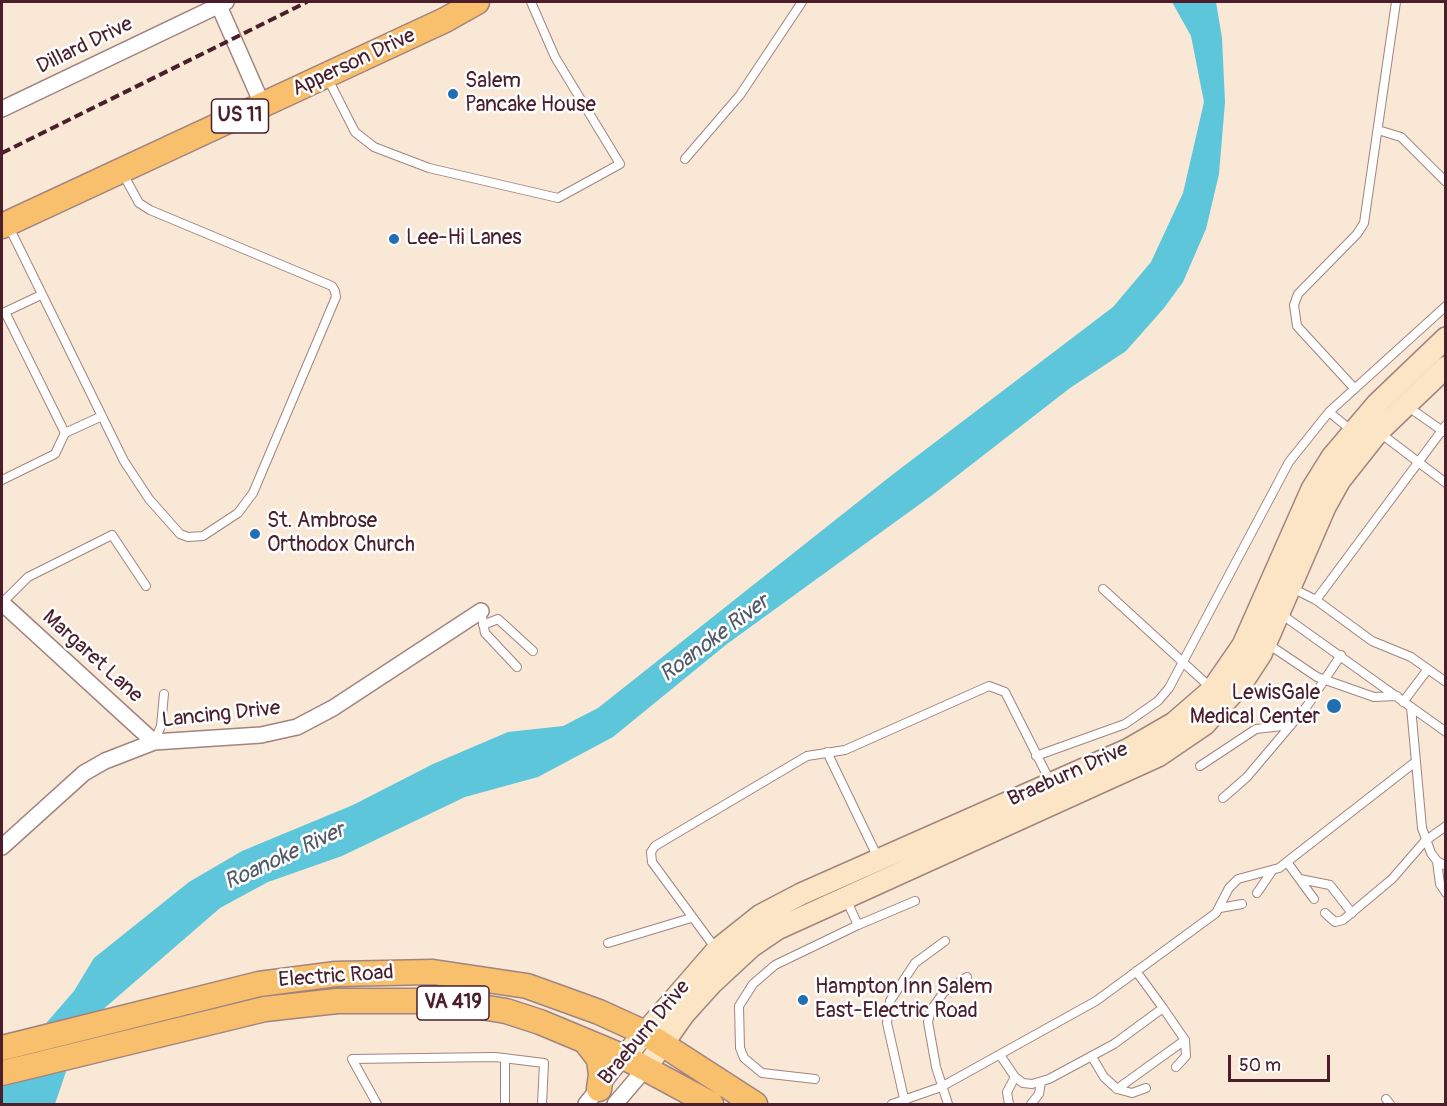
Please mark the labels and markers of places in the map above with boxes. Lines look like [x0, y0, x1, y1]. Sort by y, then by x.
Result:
place label: Salem Pancake House [465, 69, 596, 119]
marker: Salem Pancake House [446, 87, 460, 101]
place label: Lee-Hi Lanes [406, 226, 522, 252]
marker: Lee-Hi Lanes [387, 232, 401, 246]
place label: St. Ambrose Orthodox Church [267, 509, 415, 559]
marker: St. Ambrose Orthodox Church [248, 527, 262, 541]
place label: LewisGale Medical Center [1190, 681, 1320, 731]
marker: LewisGale Medical Center [1325, 697, 1343, 715]
place label: Hampton Inn Salem East-Electric Road [815, 975, 993, 1025]
marker: Hampton Inn Salem East-Electric Road [796, 993, 810, 1007]

